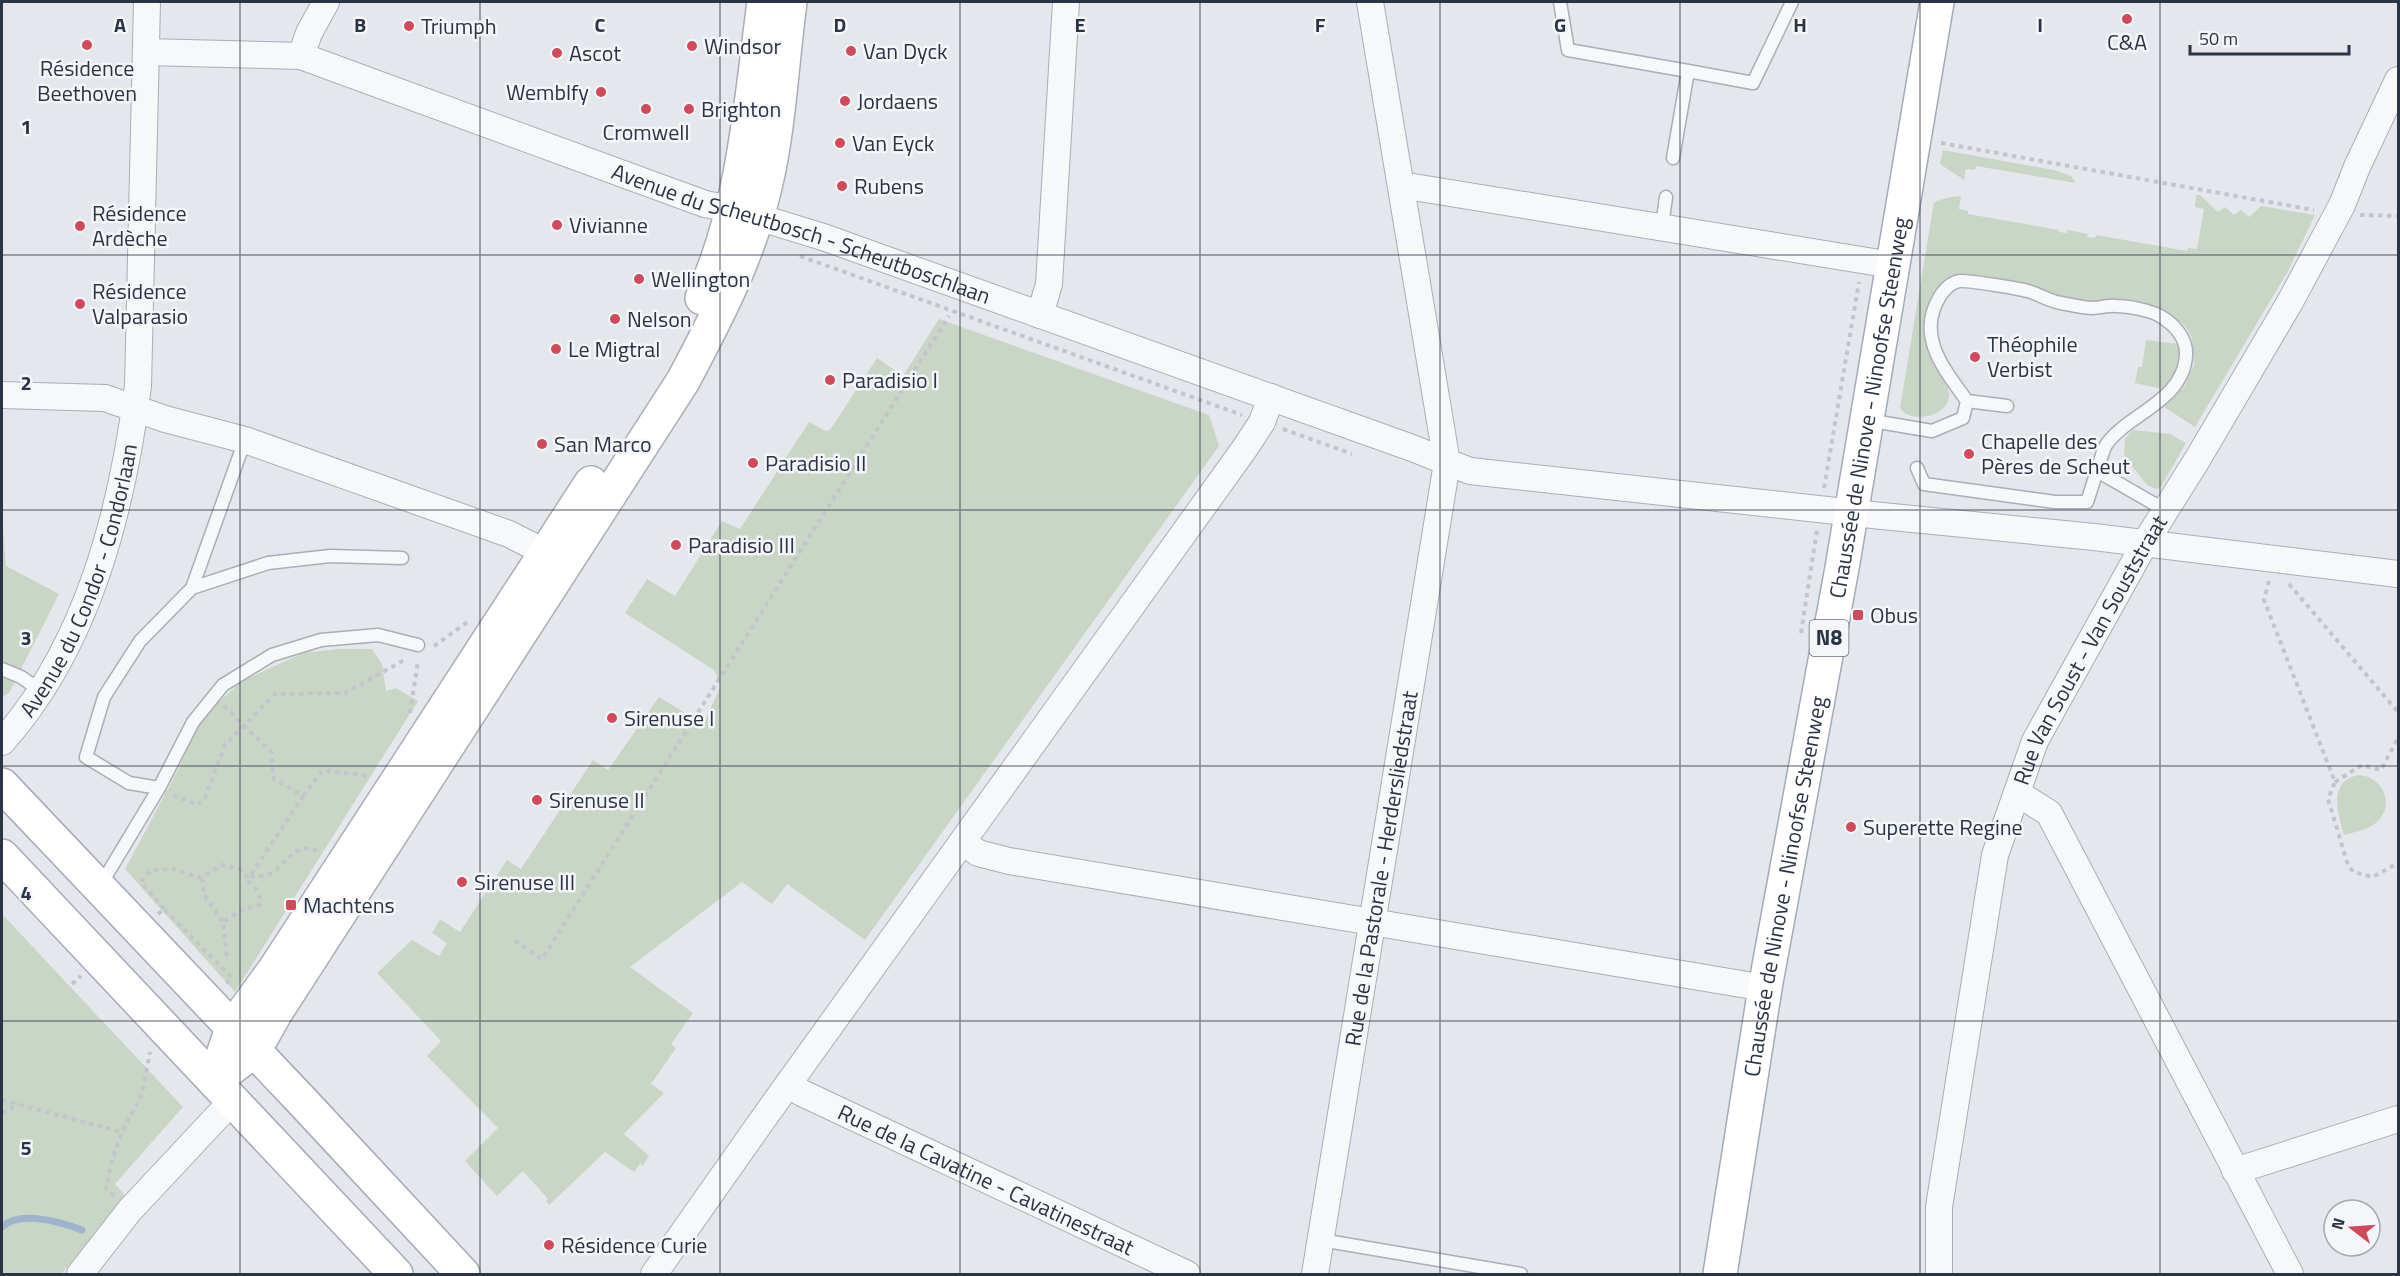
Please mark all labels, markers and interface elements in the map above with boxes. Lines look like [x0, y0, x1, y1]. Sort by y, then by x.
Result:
text: A [114, 9, 126, 40]
text: B [354, 9, 366, 40]
place label: Triumph [421, 9, 497, 43]
text: C [595, 9, 606, 40]
text: D [834, 9, 846, 40]
text: E [1074, 9, 1086, 40]
text: F [1315, 9, 1326, 40]
text: G [1554, 9, 1566, 40]
text: H [1793, 9, 1807, 40]
text: I [2037, 9, 2043, 40]
marker: C&A [2120, 12, 2134, 26]
scale bar [2190, 18, 2349, 56]
marker: Triumph [402, 19, 416, 33]
place label: C&A [2107, 25, 2147, 59]
text: 50 m [2199, 25, 2238, 52]
place label: Windsor [704, 29, 782, 63]
place label: Van Dyck [863, 34, 948, 68]
place label: Ascot [569, 36, 621, 70]
marker: Résidence Beethoven [80, 38, 94, 52]
marker: Windsor [685, 39, 699, 53]
marker: Van Dyck [844, 44, 858, 58]
marker: Ascot [550, 46, 564, 60]
place label: Résidence Beethoven [37, 51, 137, 110]
place label: Wemblfy [506, 75, 589, 109]
place label: Jordaens [857, 84, 938, 118]
marker: Wemblfy [594, 85, 608, 99]
place label: Brighton [701, 92, 781, 126]
marker: Jordaens [838, 94, 852, 108]
marker: Cromwell [639, 102, 653, 116]
marker: Brighton [682, 102, 696, 116]
text: 1 [20, 111, 32, 142]
place label: Cromwell [602, 115, 690, 149]
place label: Van Eyck [852, 126, 935, 160]
marker: Van Eyck [833, 136, 847, 150]
street label: Avenue du Scheutbosch - Scheutboschlaan [607, 154, 995, 313]
place label: Rubens [854, 169, 924, 203]
marker: Rubens [835, 179, 849, 193]
place label: Résidence Ardèche [92, 196, 187, 255]
place label: Vivianne [569, 208, 648, 242]
street label: Chaussée de Ninove - Ninoofse Steenweg [1820, 214, 1918, 601]
marker: Vivianne [550, 218, 564, 232]
marker: Résidence Ardèche [73, 219, 87, 233]
place label: Wellington [651, 262, 750, 296]
marker: Wellington [632, 272, 646, 286]
place label: Résidence Valparasio [92, 274, 188, 333]
marker: Résidence Valparasio [73, 297, 87, 311]
place label: Nelson [627, 302, 692, 336]
marker: Nelson [608, 312, 622, 326]
place label: Théophile Verbist [1987, 327, 2078, 386]
place label: Le Migtral [568, 332, 660, 366]
marker: Le Migtral [549, 342, 563, 356]
marker: Théophile Verbist [1968, 350, 1982, 364]
place label: Paradisio I [842, 363, 938, 397]
text: 2 [20, 367, 32, 398]
marker: Paradisio I [823, 373, 837, 387]
place label: Chapelle des Pères de Scheut [1981, 424, 2130, 483]
place label: San Marco [554, 427, 652, 461]
marker: San Marco [535, 437, 549, 451]
street label: Avenue du Condor - Condorlaan [11, 441, 146, 724]
place label: Paradisio II [765, 446, 866, 480]
marker: Chapelle des Pères de Scheut [1962, 447, 1976, 461]
marker: Paradisio II [746, 456, 760, 470]
street label: Rue Van Soust - Van Souststraat [2004, 508, 2176, 789]
place label: Paradisio III [688, 528, 795, 562]
marker: Paradisio III [669, 538, 683, 552]
place label: Obus [1870, 598, 1918, 632]
marker: Obus [1851, 608, 1865, 622]
road number: N8 [1810, 620, 1848, 656]
text: 3 [20, 622, 32, 653]
street label: Rue de la Pastorale - Herdersliedstraat [1335, 688, 1427, 1048]
street label: Chaussée de Ninove - Ninoofse Steenweg [1734, 693, 1835, 1079]
place label: Sirenuse I [624, 701, 714, 735]
marker: Sirenuse I [605, 711, 619, 725]
place label: Sirenuse II [549, 783, 645, 817]
marker: Sirenuse II [530, 793, 544, 807]
place label: Superette Regine [1863, 810, 2023, 844]
marker: Superette Regine [1844, 820, 1858, 834]
place label: Sirenuse III [474, 865, 575, 899]
marker: Sirenuse III [455, 875, 469, 889]
text: 4 [20, 877, 32, 908]
place label: Machtens [303, 888, 395, 922]
marker: Machtens [284, 898, 298, 912]
street label: Rue de la Cavatine - Cavatinestraat [832, 1095, 1140, 1264]
text: 5 [20, 1132, 32, 1163]
north arrow [2322, 1198, 2382, 1258]
text: N [2325, 1215, 2351, 1232]
place label: Résidence Curie [561, 1228, 707, 1262]
marker: Résidence Curie [542, 1238, 556, 1252]

